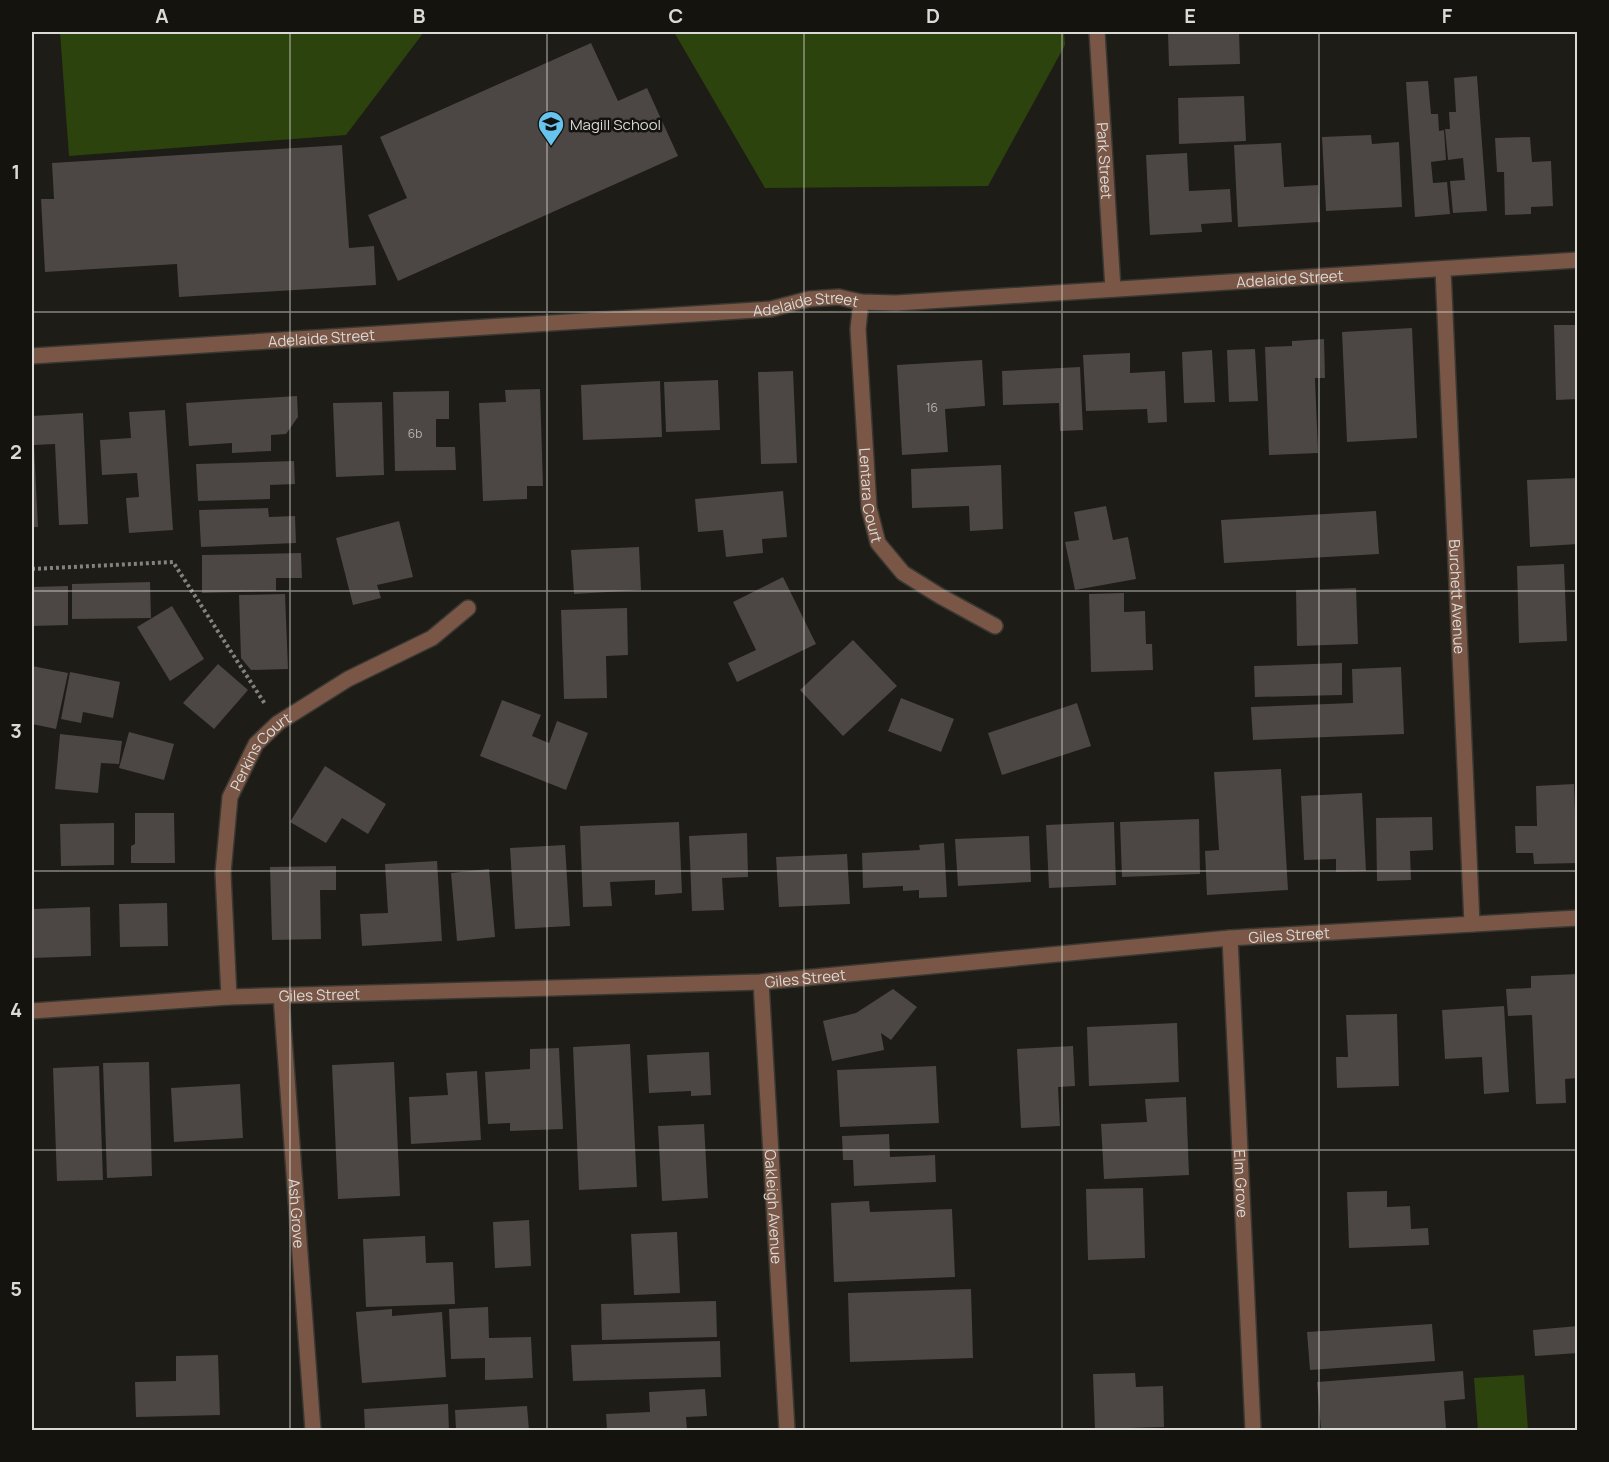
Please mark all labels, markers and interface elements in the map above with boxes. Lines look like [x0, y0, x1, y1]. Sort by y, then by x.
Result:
text: A [155, 2, 169, 29]
text: B [413, 2, 426, 29]
text: C [669, 2, 683, 29]
text: D [926, 2, 940, 29]
text: E [1184, 2, 1196, 29]
text: F [1442, 2, 1453, 29]
school or university icon: Magill School [536, 109, 566, 147]
place label: Magill School [570, 114, 661, 135]
street label: Park Street [1092, 122, 1118, 200]
text: 1 [12, 158, 20, 185]
street label: Adelaide Street [1236, 264, 1344, 292]
street label: Adelaide Street [752, 286, 861, 321]
street label: Adelaide Street [267, 324, 376, 351]
house number: 16 [926, 399, 938, 416]
house number: 6b [408, 425, 422, 442]
text: 2 [10, 438, 22, 465]
street label: Lentara Court [855, 447, 888, 545]
street label: Burchett Avenue [1444, 539, 1471, 655]
street label: Perkins Court [224, 707, 295, 794]
text: 3 [10, 717, 22, 744]
street label: Giles Street [1248, 922, 1330, 947]
street label: Giles Street [764, 964, 847, 992]
street label: Giles Street [278, 983, 360, 1006]
text: 4 [10, 996, 22, 1023]
street label: Oakleigh Avenue [760, 1149, 788, 1265]
street label: Elm Grove [1229, 1149, 1254, 1219]
street label: Ash Grove [284, 1178, 310, 1249]
text: 5 [10, 1275, 22, 1302]

